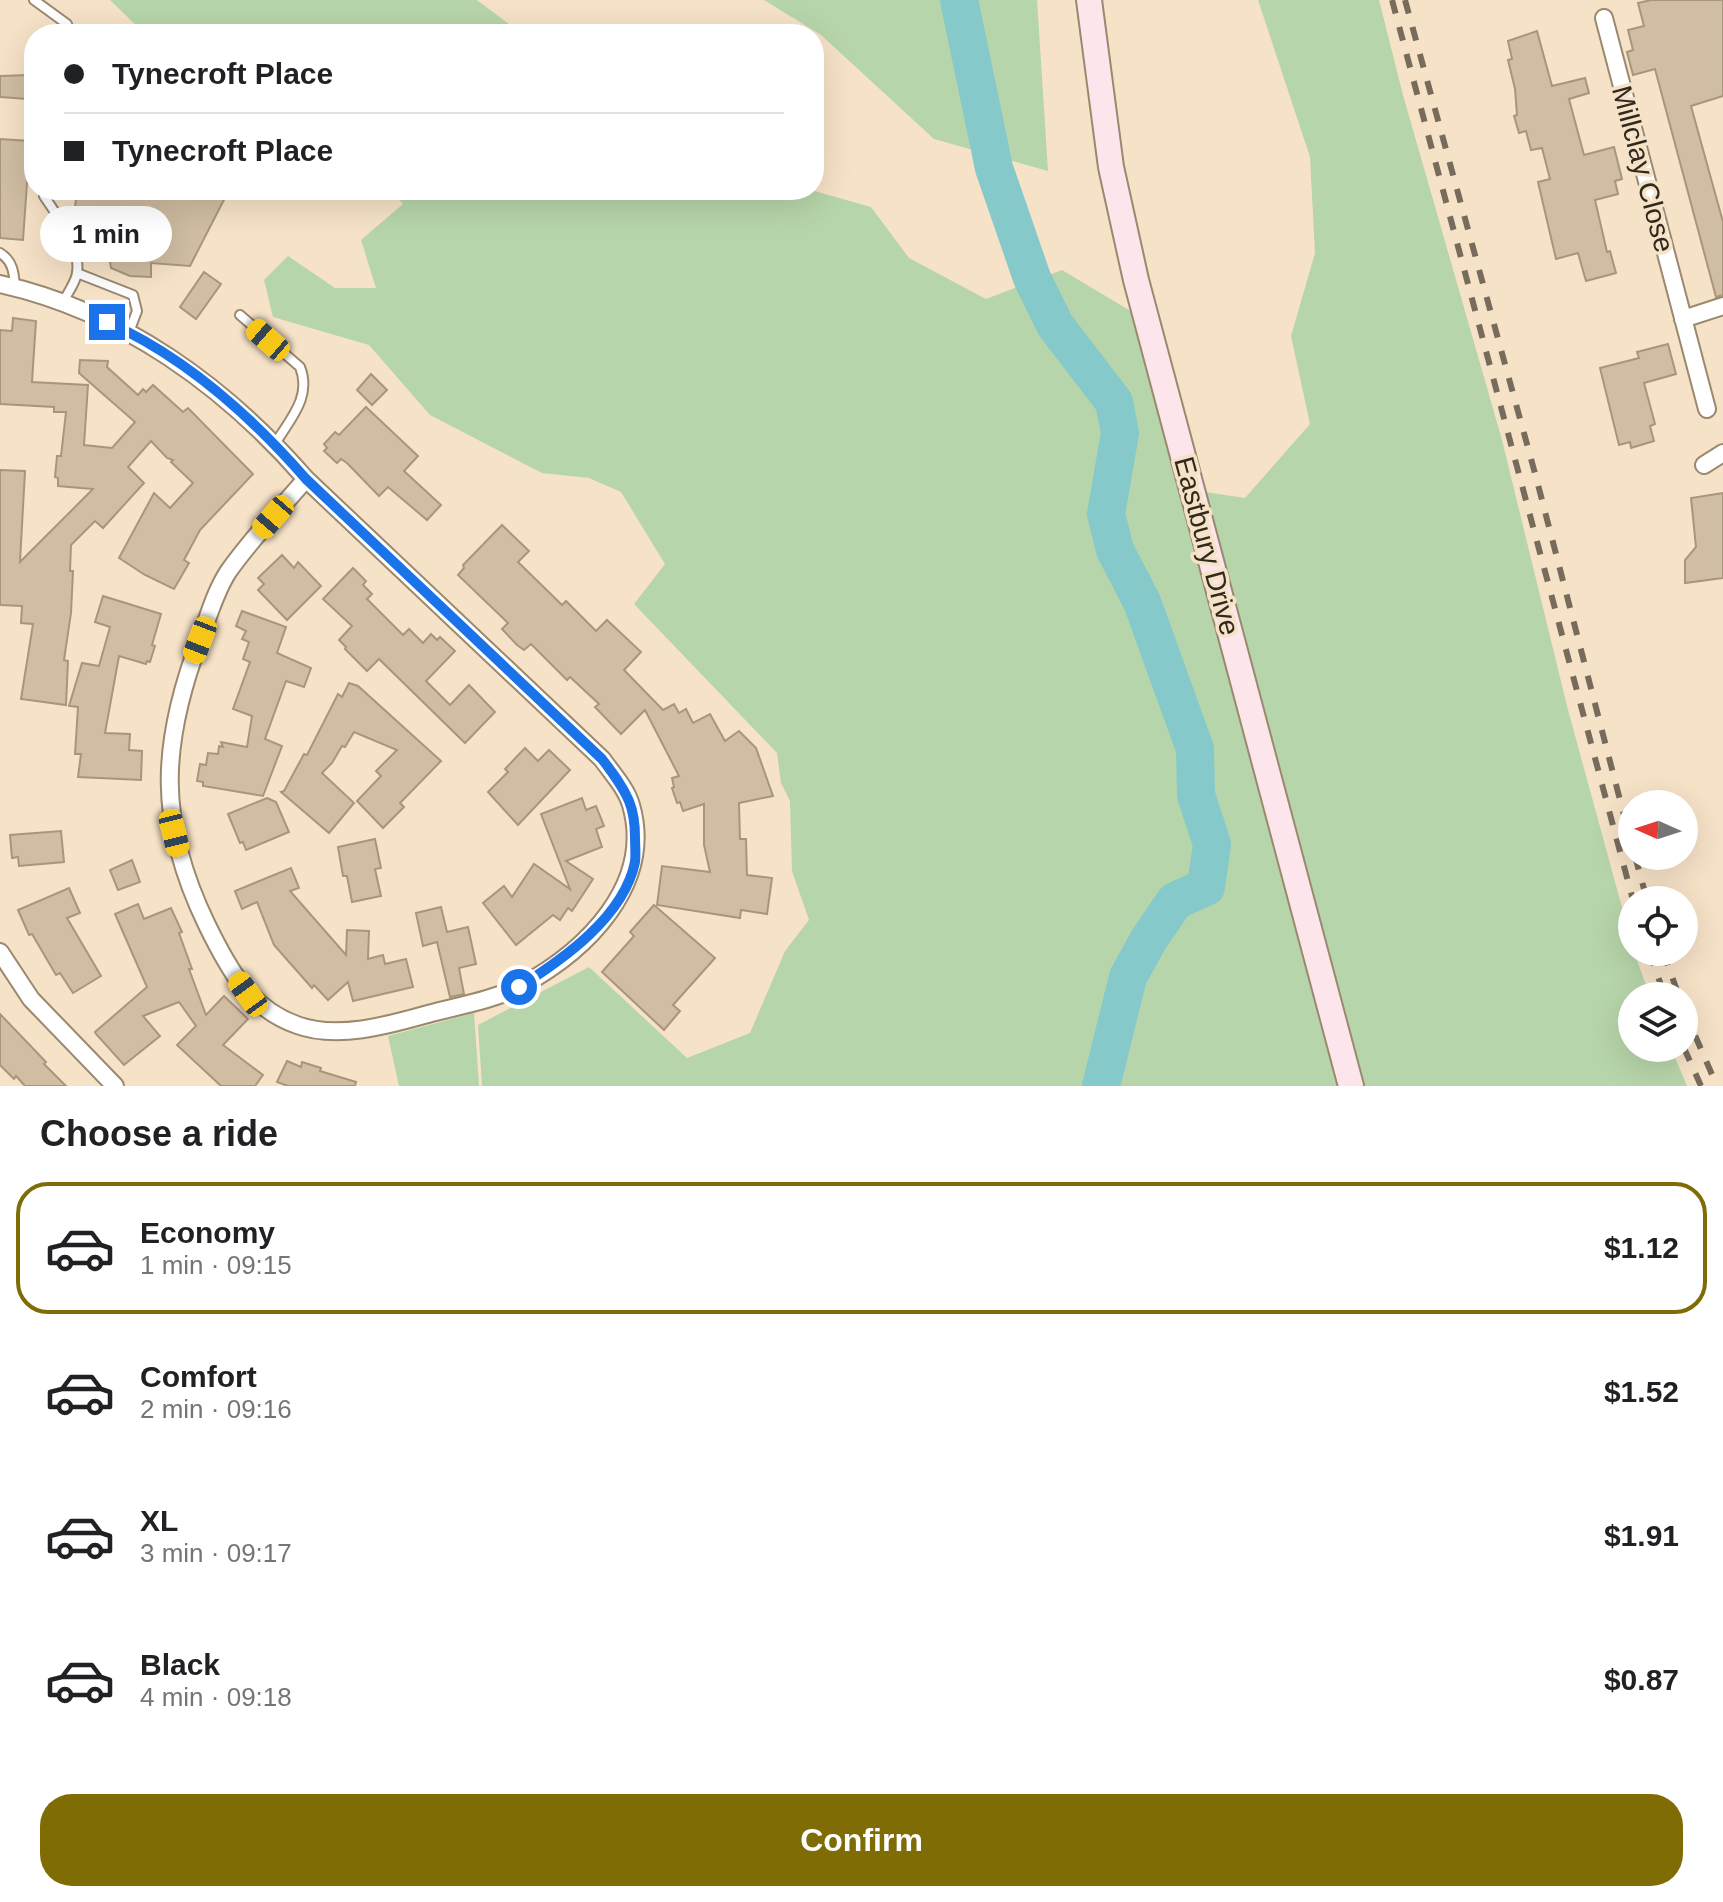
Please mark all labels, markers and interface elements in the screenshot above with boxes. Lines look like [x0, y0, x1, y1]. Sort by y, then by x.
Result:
text: Tynecroft Place [112, 57, 333, 90]
street label: Millclay Close [1606, 82, 1680, 256]
text: Tynecroft Place [112, 134, 333, 167]
callout: 1 min [41, 206, 173, 262]
text: 1 min [72, 219, 140, 249]
route end [89, 304, 125, 340]
car [242, 315, 294, 365]
street label: Eastbury Drive [1168, 453, 1246, 639]
car [248, 491, 298, 543]
car [180, 613, 220, 667]
north arrow [1618, 790, 1698, 870]
map controls [1618, 790, 1698, 1062]
car [157, 807, 191, 859]
button: locate [1618, 886, 1698, 966]
car [224, 968, 272, 1020]
route start [501, 969, 537, 1005]
button: layers [1618, 982, 1698, 1062]
text: Choose a ride [40, 1113, 278, 1154]
icon: car [44, 1212, 116, 1284]
text: Economy [140, 1216, 275, 1249]
text: $1.12 [1604, 1231, 1679, 1264]
text: 1 min · 09:15 [140, 1250, 292, 1280]
icon: car [44, 1356, 116, 1428]
text: Comfort [140, 1360, 257, 1393]
text: $1.52 [1604, 1375, 1679, 1408]
text: 2 min · 09:16 [140, 1394, 292, 1424]
icon: car [44, 1500, 116, 1572]
text: XL [140, 1504, 178, 1537]
text: $1.91 [1604, 1519, 1679, 1552]
text: 3 min · 09:17 [140, 1538, 292, 1568]
icon: car [44, 1644, 116, 1716]
text: Black [140, 1648, 220, 1681]
text: $0.87 [1604, 1663, 1679, 1696]
text: 4 min · 09:18 [140, 1682, 292, 1712]
button: Confirm [40, 1794, 1683, 1886]

